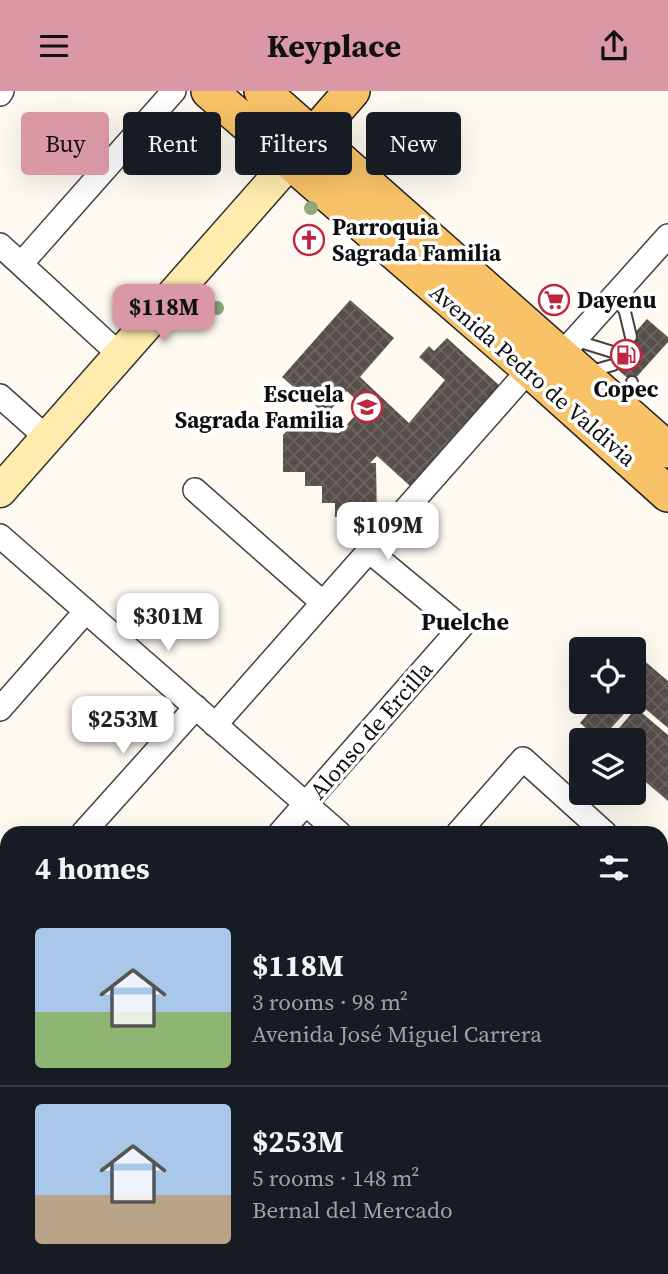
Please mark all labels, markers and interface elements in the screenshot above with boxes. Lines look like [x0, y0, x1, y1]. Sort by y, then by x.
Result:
text: Keyplace [267, 24, 401, 68]
icon: menu [35, 27, 73, 65]
icon: share [595, 27, 633, 65]
chip: Buy [21, 112, 109, 175]
chip: Rent [123, 112, 221, 175]
chip: Filters [235, 112, 352, 175]
chip: New [366, 112, 461, 175]
place label: Parroquia Sagrada Familia [332, 211, 502, 269]
church icon: Parroquia Sagrada Familia [292, 223, 326, 257]
street label: Avenida Pedro de Valdivia [423, 276, 643, 474]
supermarket icon: Dayenu [537, 283, 571, 317]
place label: Dayenu [577, 284, 656, 316]
pin: $118M [115, 285, 213, 344]
text: $118M [129, 291, 199, 323]
fuel station icon: Copec [609, 338, 643, 372]
place label: Copec [593, 373, 659, 405]
place label: Escuela Sagrada Familia [175, 378, 345, 436]
school or university icon: Escuela Sagrada Familia [350, 390, 384, 424]
pin: $109M [339, 503, 437, 562]
text: $109M [353, 509, 423, 541]
pin: $301M [119, 594, 217, 653]
text: $301M [133, 600, 203, 632]
district label: Puelche [421, 605, 509, 638]
map controls [569, 637, 646, 805]
button: locate [569, 637, 646, 714]
street label: Alonso de Ercilla [302, 654, 440, 806]
pin: $253M [74, 697, 172, 756]
text: $253M [88, 703, 158, 735]
button: layers [569, 728, 646, 805]
text: 4 homes [35, 848, 150, 889]
icon: filters [595, 849, 633, 887]
text: $118M [252, 945, 344, 986]
icon: home [91, 956, 175, 1040]
text: 3 rooms · 98 m² [252, 986, 408, 1018]
text: Avenida José Miguel Carrera [252, 1018, 542, 1050]
text: $253M [252, 1121, 344, 1162]
icon: home [91, 1132, 175, 1216]
text: 5 rooms · 148 m² [252, 1162, 419, 1194]
text: Bernal del Mercado [252, 1194, 453, 1226]

